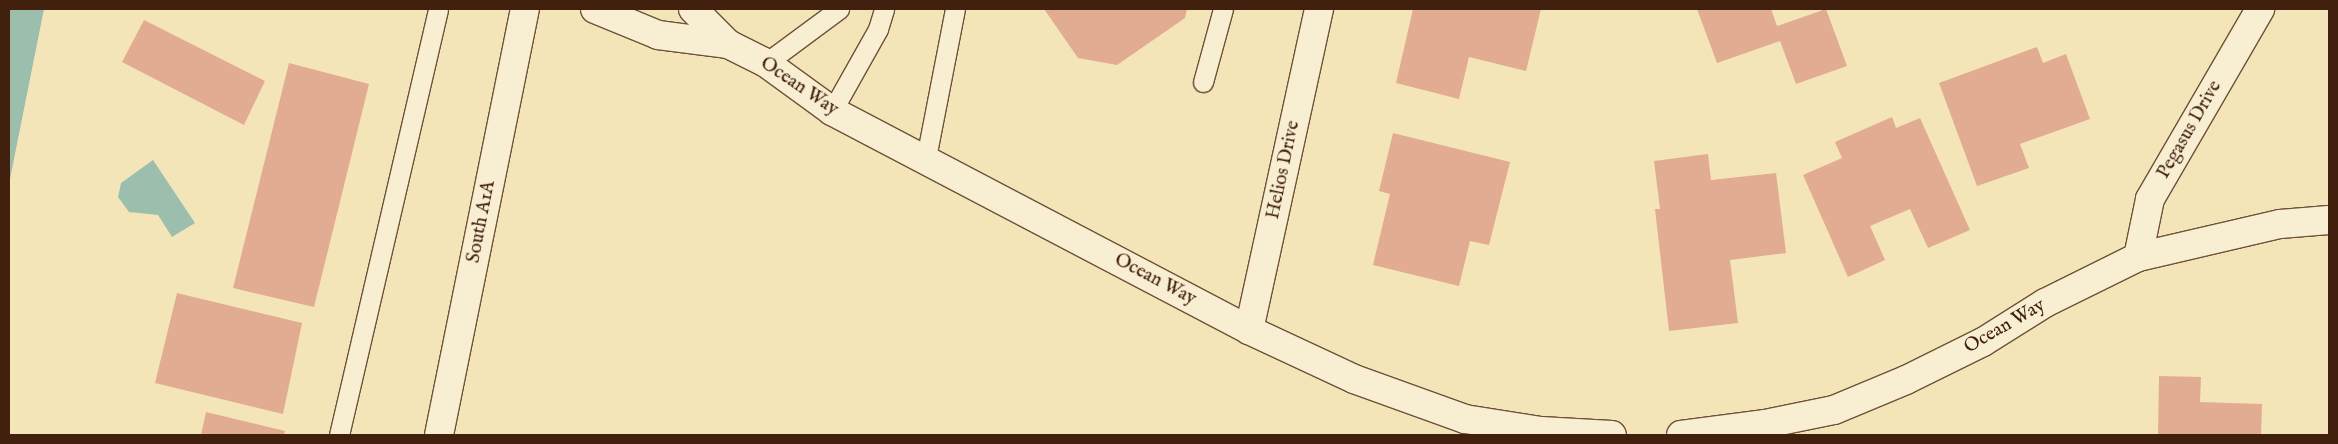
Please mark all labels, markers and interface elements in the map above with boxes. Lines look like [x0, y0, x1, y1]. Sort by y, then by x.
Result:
street label: Ocean Way [756, 53, 842, 121]
street label: Pegasus Drive [2153, 77, 2227, 183]
street label: Helios Drive [1262, 119, 1306, 221]
street label: South A1A [463, 179, 501, 265]
street label: Ocean Way [1110, 249, 1200, 311]
street label: Ocean Way [1961, 295, 2049, 359]

